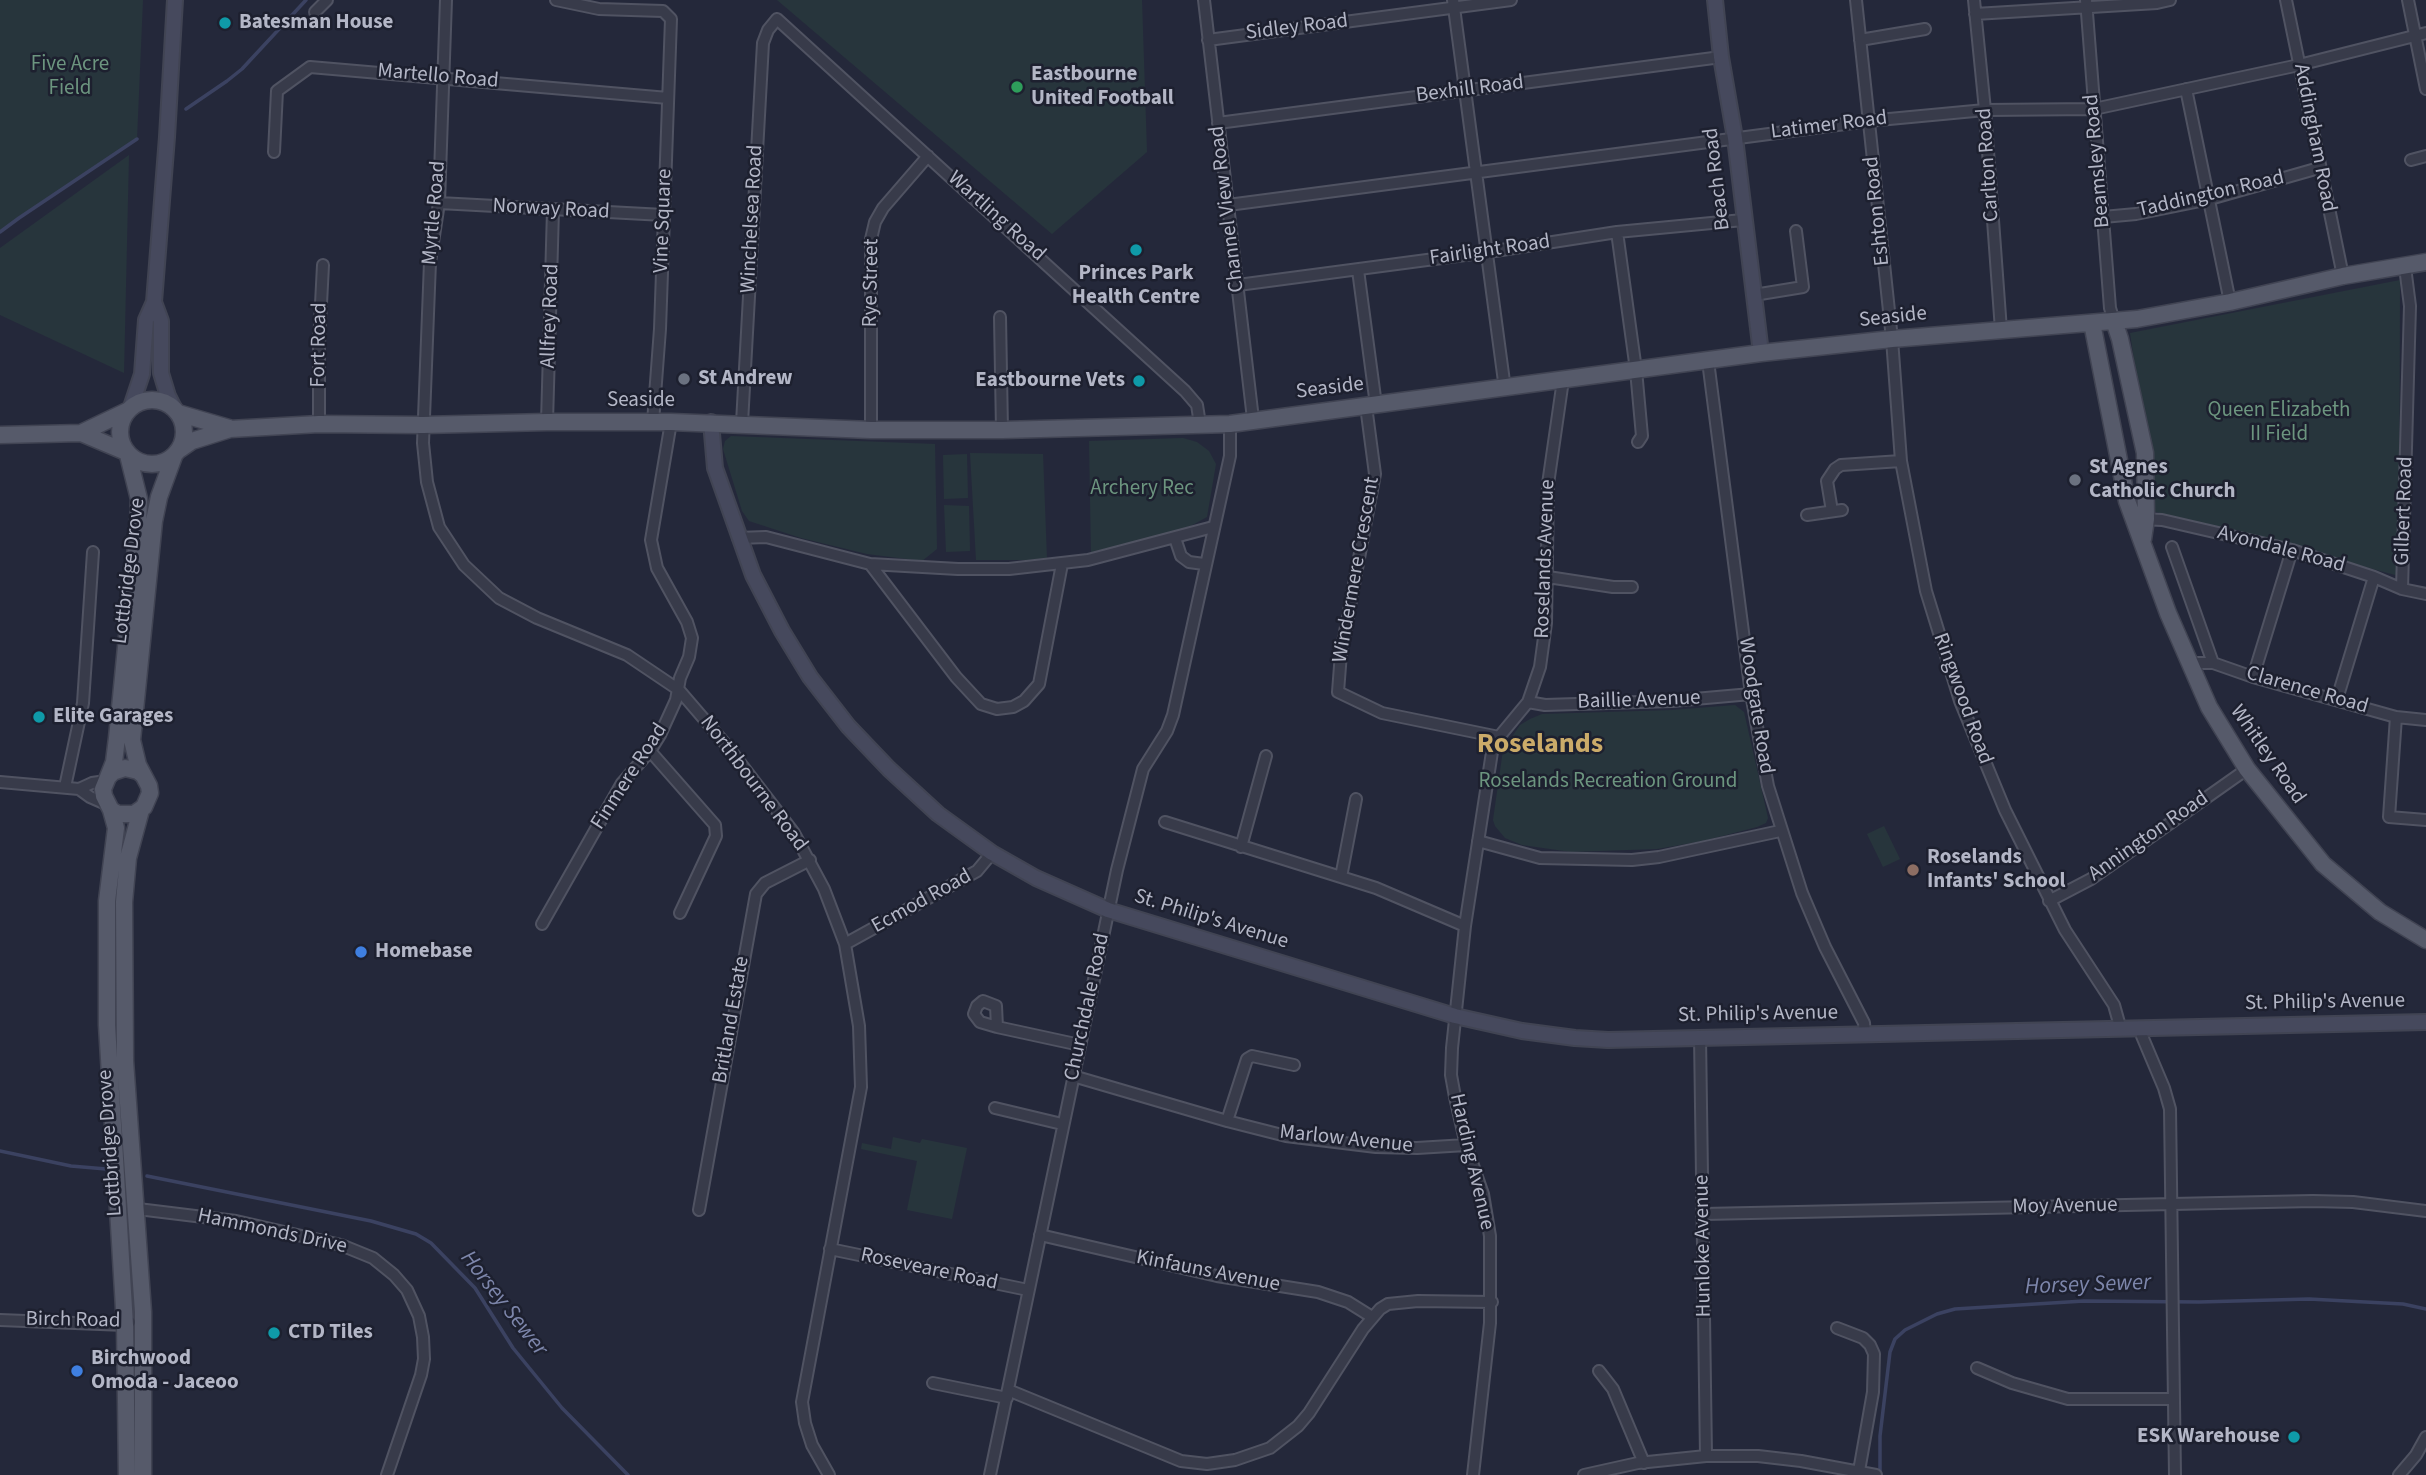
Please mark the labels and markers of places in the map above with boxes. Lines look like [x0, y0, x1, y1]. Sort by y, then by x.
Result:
place label: Batesman House [239, 10, 393, 36]
marker: Batesman House [217, 15, 233, 31]
place label: Eastbourne United Football [1031, 62, 1174, 112]
marker: Eastbourne United Football [1009, 79, 1025, 95]
marker: Princes Park Health Centre [1128, 242, 1144, 258]
place label: Princes Park Health Centre [1072, 261, 1200, 311]
place label: St Andrew [698, 366, 793, 392]
place label: Eastbourne Vets [975, 368, 1125, 394]
marker: St Andrew [676, 371, 692, 387]
marker: Eastbourne Vets [1131, 373, 1147, 389]
place label: St Agnes Catholic Church [2089, 455, 2236, 505]
marker: St Agnes Catholic Church [2067, 472, 2083, 488]
place label: Elite Garages [53, 704, 173, 730]
marker: Elite Garages [31, 709, 47, 725]
place label: Roselands Infants' School [1927, 845, 2066, 895]
marker: Roselands Infants' School [1905, 862, 1921, 878]
place label: Homebase [375, 939, 473, 965]
marker: Homebase [353, 944, 369, 960]
place label: CTD Tiles [288, 1320, 373, 1346]
marker: CTD Tiles [266, 1325, 282, 1341]
place label: Birchwood Omoda - Jaceoo [91, 1346, 239, 1396]
marker: Birchwood Omoda - Jaceoo [69, 1363, 85, 1379]
place label: ESK Warehouse [2137, 1424, 2280, 1450]
marker: ESK Warehouse [2286, 1429, 2302, 1445]

